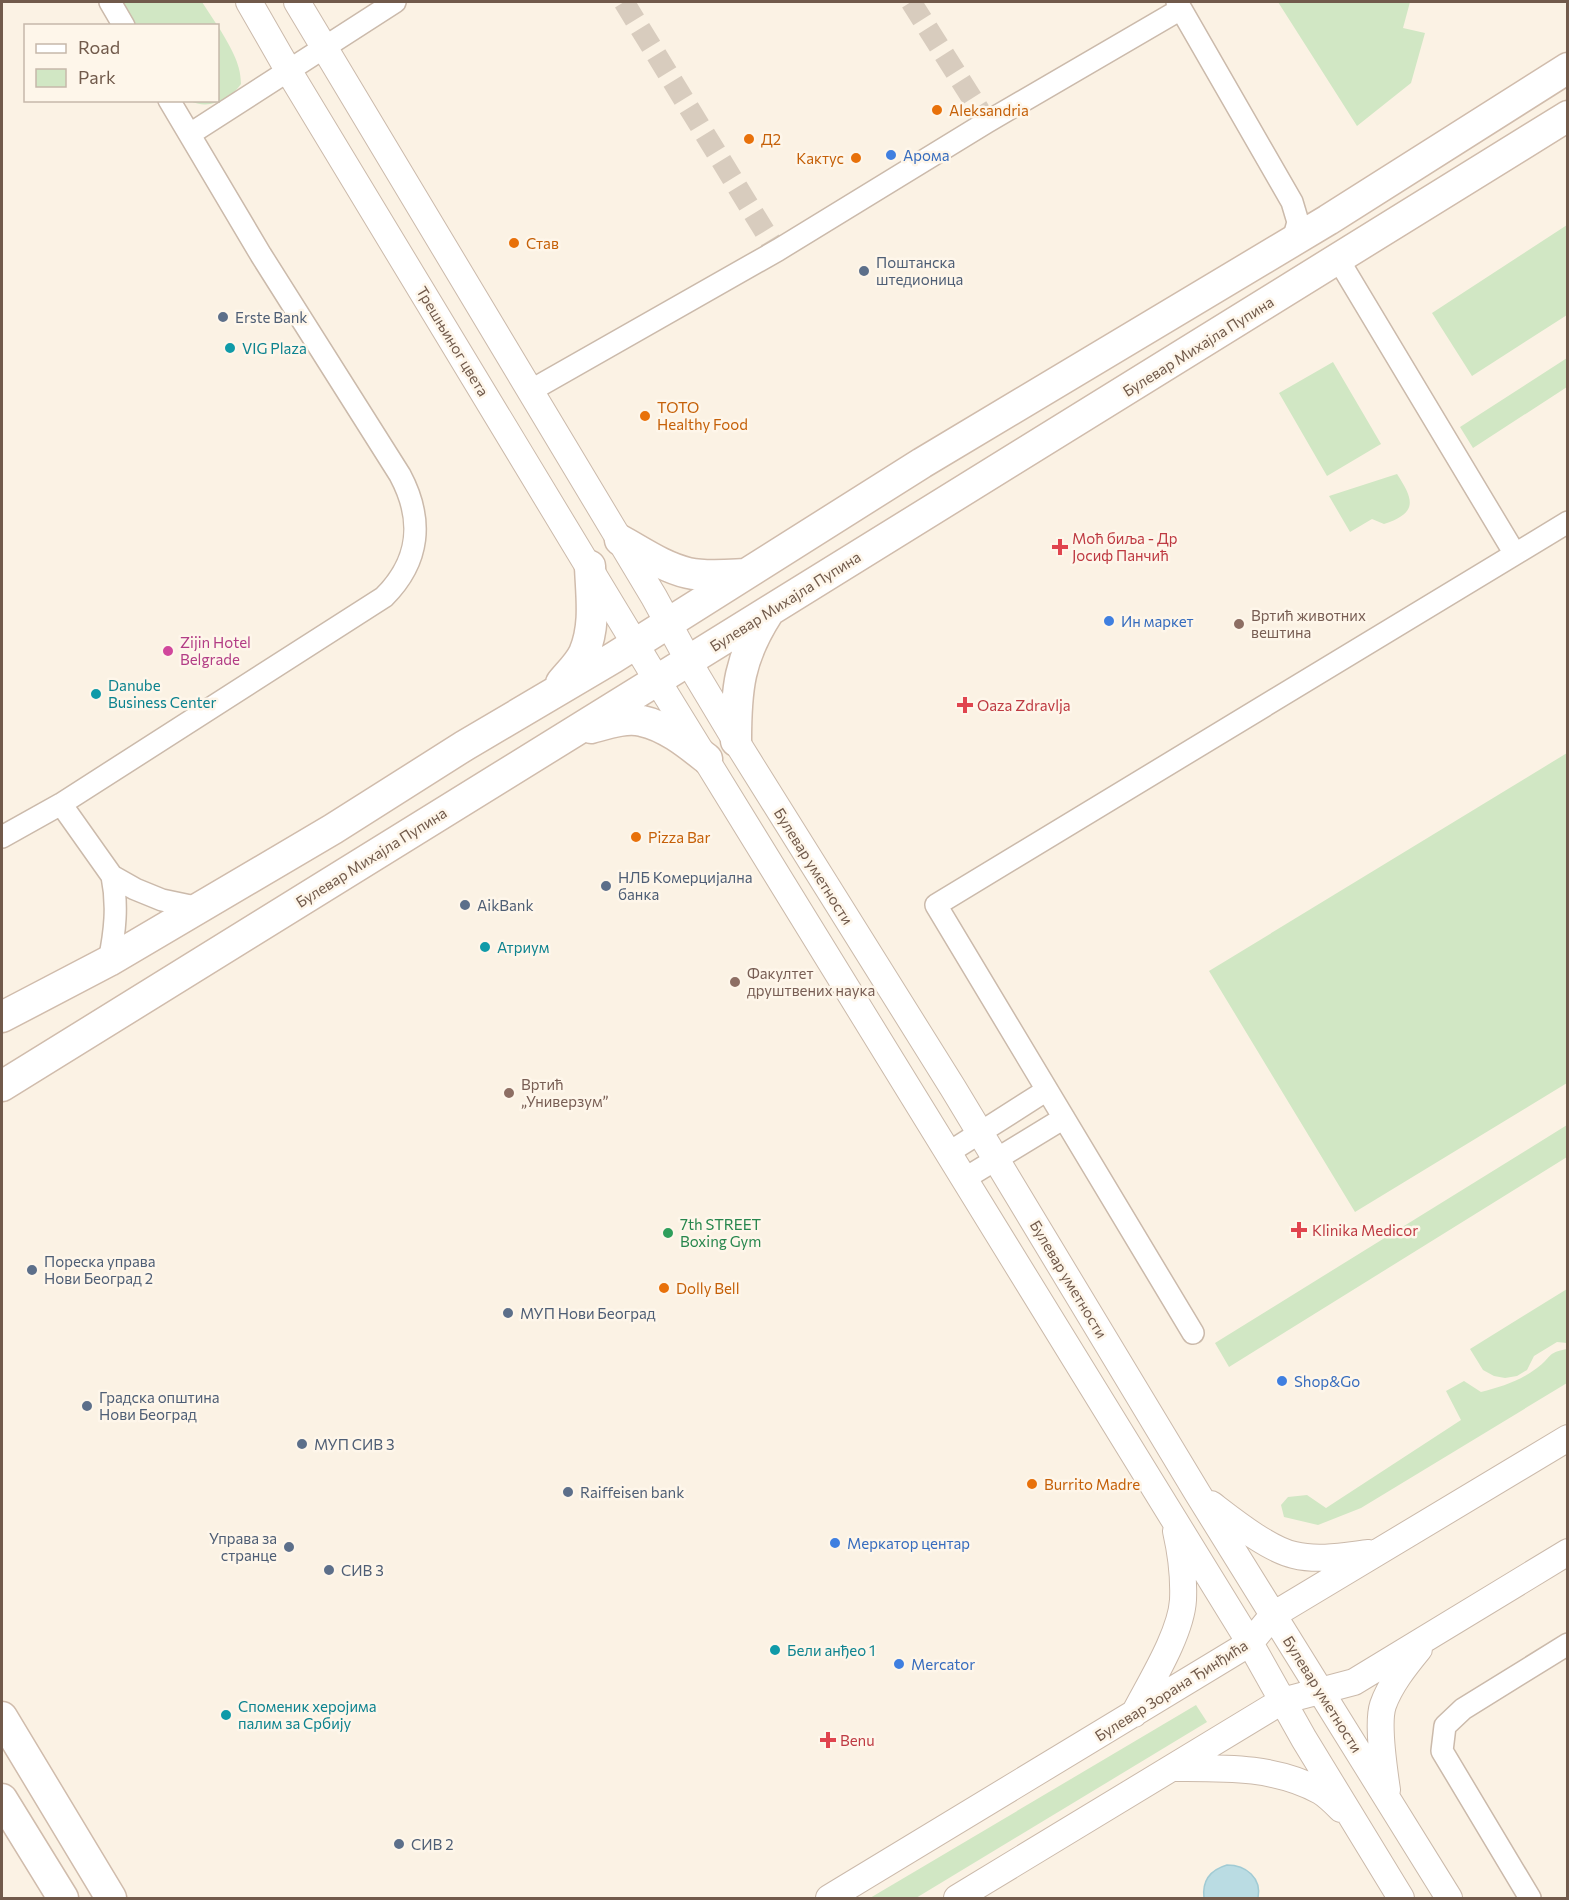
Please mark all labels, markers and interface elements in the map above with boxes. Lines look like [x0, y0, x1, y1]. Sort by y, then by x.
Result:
legend [24, 24, 219, 102]
text: Road [78, 36, 120, 58]
text: Park [78, 66, 116, 88]
place label: Aleksandria [949, 101, 1029, 119]
marker: Aleksandria [930, 103, 944, 117]
place label: Д2 [761, 130, 781, 148]
marker: Д2 [742, 132, 756, 146]
place label: Арома [903, 146, 950, 164]
marker: Арома [884, 148, 898, 162]
place label: Кактус [796, 149, 844, 167]
marker: Кактус [849, 151, 863, 165]
place label: Став [526, 234, 559, 252]
marker: Став [507, 236, 521, 250]
place label: Поштанска штедионица [876, 253, 963, 288]
marker: Поштанска штедионица [857, 264, 871, 278]
street label: Трешњиног цвета [413, 283, 493, 399]
street label: Булевар Михајла Пупина [1119, 292, 1277, 400]
place label: Erste Bank [235, 308, 308, 326]
marker: Erste Bank [216, 310, 230, 324]
place label: VIG Plaza [242, 339, 307, 357]
marker: VIG Plaza [223, 341, 237, 355]
place label: TOTO Healthy Food [657, 398, 748, 433]
marker: TOTO Healthy Food [638, 409, 652, 423]
place label: Моћ биља - Др Јосиф Панчић [1072, 529, 1177, 564]
marker: Моћ биља - Др Јосиф Панчић [1053, 540, 1067, 554]
street label: Булевар Михајла Пупина [706, 547, 864, 655]
place label: Вртић животних вештина [1251, 606, 1366, 641]
place label: Ин маркет [1121, 612, 1194, 630]
marker: Ин маркет [1102, 614, 1116, 628]
marker: Вртић животних вештина [1232, 617, 1246, 631]
place label: Zijin Hotel Belgrade [180, 633, 251, 668]
marker: Zijin Hotel Belgrade [161, 644, 175, 658]
place label: Danube Business Center [108, 676, 216, 711]
marker: Danube Business Center [89, 687, 103, 701]
place label: Oaza Zdravlja [977, 696, 1071, 714]
marker: Oaza Zdravlja [958, 698, 972, 712]
street label: Булевар Михајла Пупина [292, 803, 450, 911]
street label: Булевар уметности [771, 804, 857, 928]
place label: Pizza Bar [648, 828, 710, 846]
marker: Pizza Bar [629, 830, 643, 844]
place label: НЛБ Комерцијална банка [618, 868, 752, 903]
marker: НЛБ Комерцијална банка [599, 879, 613, 893]
place label: AikBank [477, 896, 534, 914]
marker: AikBank [458, 898, 472, 912]
place label: Атриум [497, 938, 549, 956]
marker: Атриум [478, 940, 492, 954]
place label: Факултет друштвених наука [747, 964, 875, 999]
marker: Факултет друштвених наука [728, 975, 742, 989]
place label: Вртић „Универзум” [521, 1075, 609, 1110]
marker: Вртић „Универзум” [502, 1086, 516, 1100]
place label: 7th STREET Boxing Gym [680, 1215, 762, 1250]
street label: Булевар уметности [1027, 1217, 1111, 1341]
marker: Klinika Medicor [1290, 1221, 1308, 1239]
place label: Klinika Medicor [1312, 1221, 1418, 1239]
marker: 7th STREET Boxing Gym [661, 1226, 675, 1240]
place label: Пореска управа Нови Београд 2 [44, 1252, 156, 1287]
marker: Пореска управа Нови Београд 2 [25, 1263, 39, 1277]
place label: Dolly Bell [676, 1279, 739, 1297]
marker: Dolly Bell [657, 1281, 671, 1295]
place label: МУП Нови Београд [520, 1304, 656, 1322]
marker: МУП Нови Београд [501, 1306, 515, 1320]
place label: Shop&Go [1294, 1372, 1360, 1390]
marker: Shop&Go [1275, 1374, 1289, 1388]
place label: Градска општина Нови Београд [99, 1388, 220, 1423]
marker: Градска општина Нови Београд [80, 1399, 94, 1413]
place label: МУП СИВ 3 [314, 1435, 394, 1453]
marker: МУП СИВ 3 [295, 1437, 309, 1451]
place label: Burrito Madre [1044, 1475, 1140, 1493]
marker: Burrito Madre [1025, 1477, 1039, 1491]
place label: Raiffeisen bank [580, 1483, 684, 1501]
marker: Raiffeisen bank [561, 1485, 575, 1499]
place label: Управа за странце [209, 1529, 277, 1564]
place label: Меркатор центар [847, 1534, 970, 1552]
marker: Меркатор центар [828, 1536, 842, 1550]
marker: Управа за странце [282, 1540, 296, 1554]
place label: СИВ 3 [341, 1561, 384, 1579]
marker: СИВ 3 [322, 1563, 336, 1577]
street label: Булевар уметности [1280, 1632, 1366, 1756]
street label: Булевар Зорана Ђинђића [1091, 1636, 1251, 1744]
place label: Бели анђео 1 [787, 1641, 875, 1659]
marker: Бели анђео 1 [768, 1643, 782, 1657]
place label: Mercator [911, 1655, 975, 1673]
marker: Mercator [892, 1657, 906, 1671]
place label: Споменик херојима палим за Србију [238, 1697, 377, 1732]
marker: Споменик херојима палим за Србију [219, 1708, 233, 1722]
place label: Benu [840, 1731, 875, 1749]
marker: Benu [821, 1733, 835, 1747]
place label: СИВ 2 [411, 1835, 453, 1853]
marker: СИВ 2 [392, 1837, 406, 1851]

